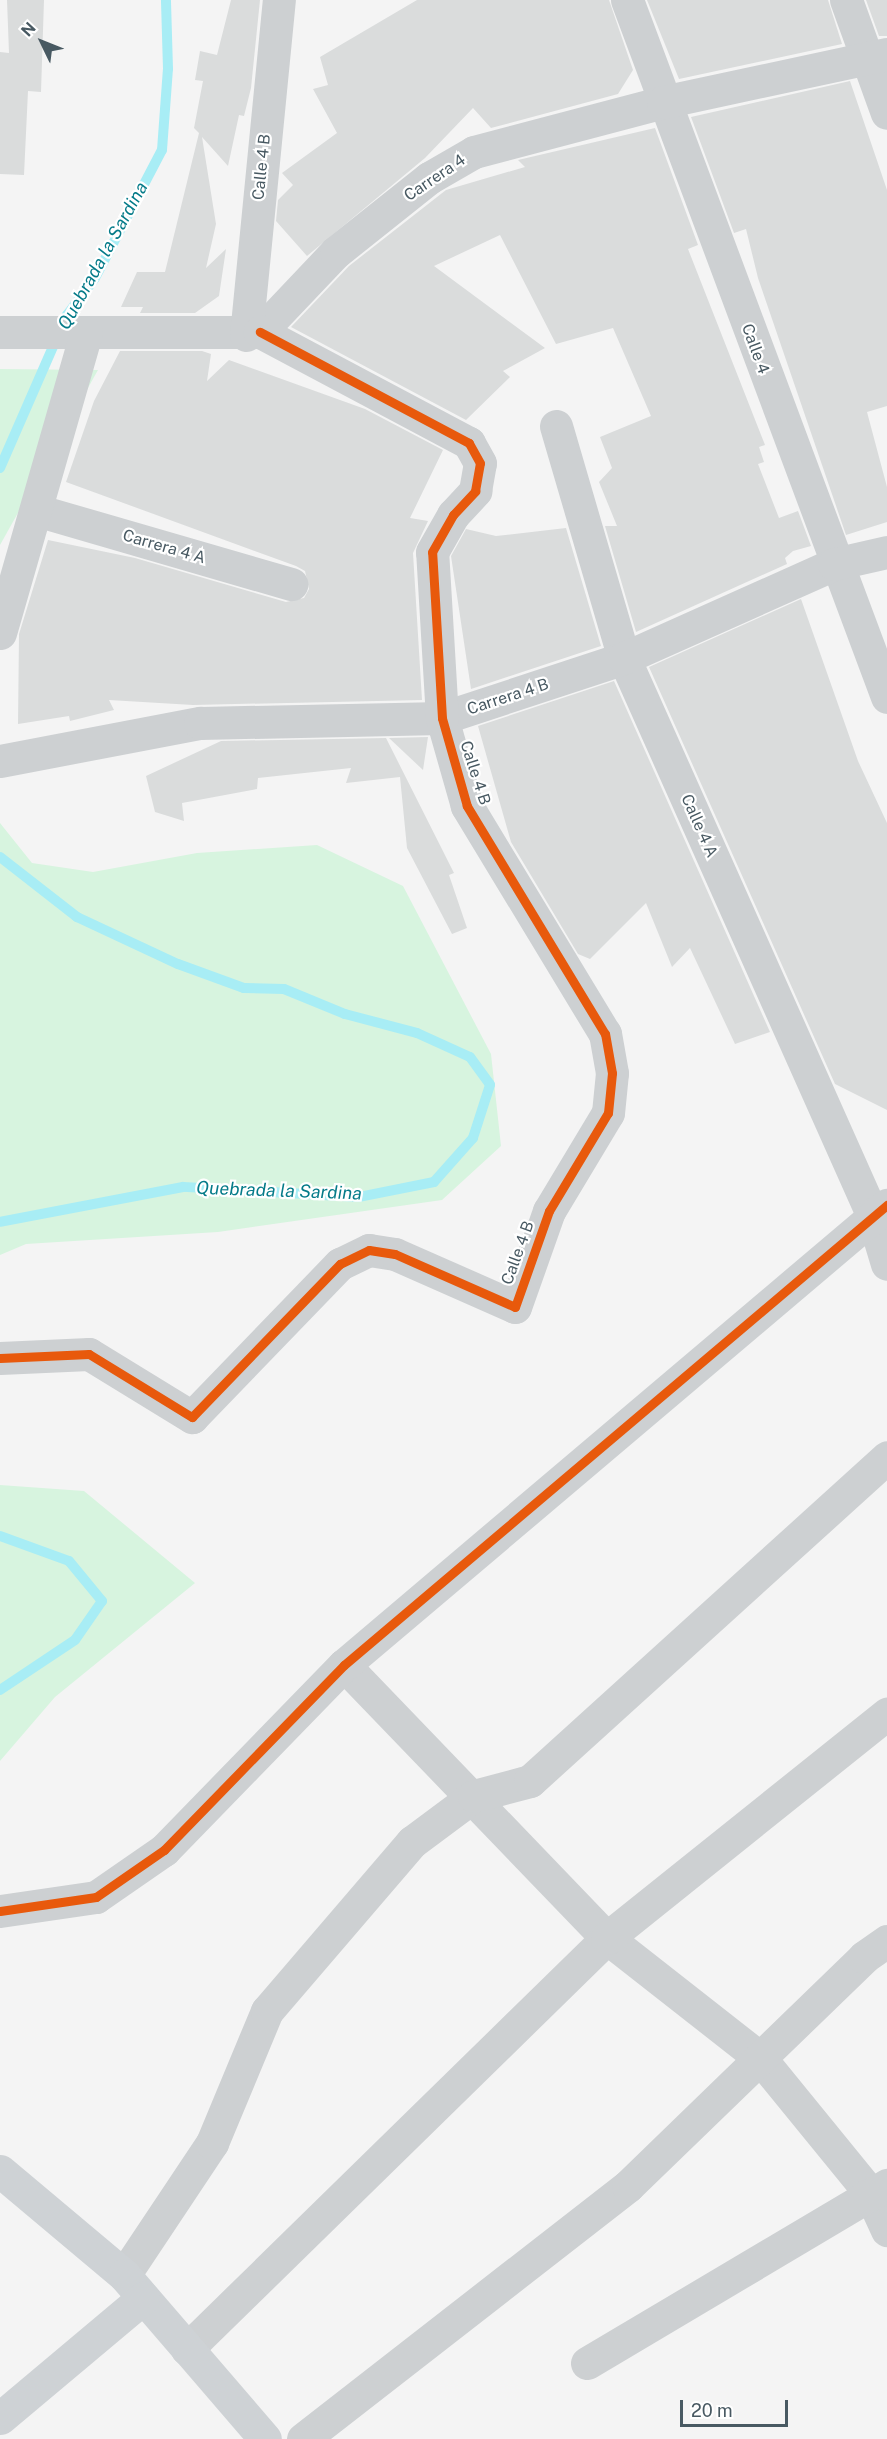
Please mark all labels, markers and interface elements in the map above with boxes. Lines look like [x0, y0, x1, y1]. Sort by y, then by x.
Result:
north arrow [12, 12, 72, 72]
text: N [17, 18, 40, 40]
street label: Calle 4 B [249, 133, 275, 201]
street label: Carrera 4 [401, 150, 469, 206]
water label: Quebrada la Sardina [53, 178, 153, 334]
street label: Calle 4 [737, 321, 773, 377]
street label: Carrera 4 A [120, 526, 208, 568]
street label: Carrera 4 B [465, 675, 551, 719]
street label: Calle 4 B [456, 738, 494, 808]
street label: Calle 4 A [677, 791, 721, 861]
water label: Quebrada la Sardina [196, 1177, 362, 1205]
street label: Calle 4 B [498, 1219, 538, 1287]
scale bar [683, 2388, 791, 2426]
text: 20 m [691, 2400, 733, 2421]

